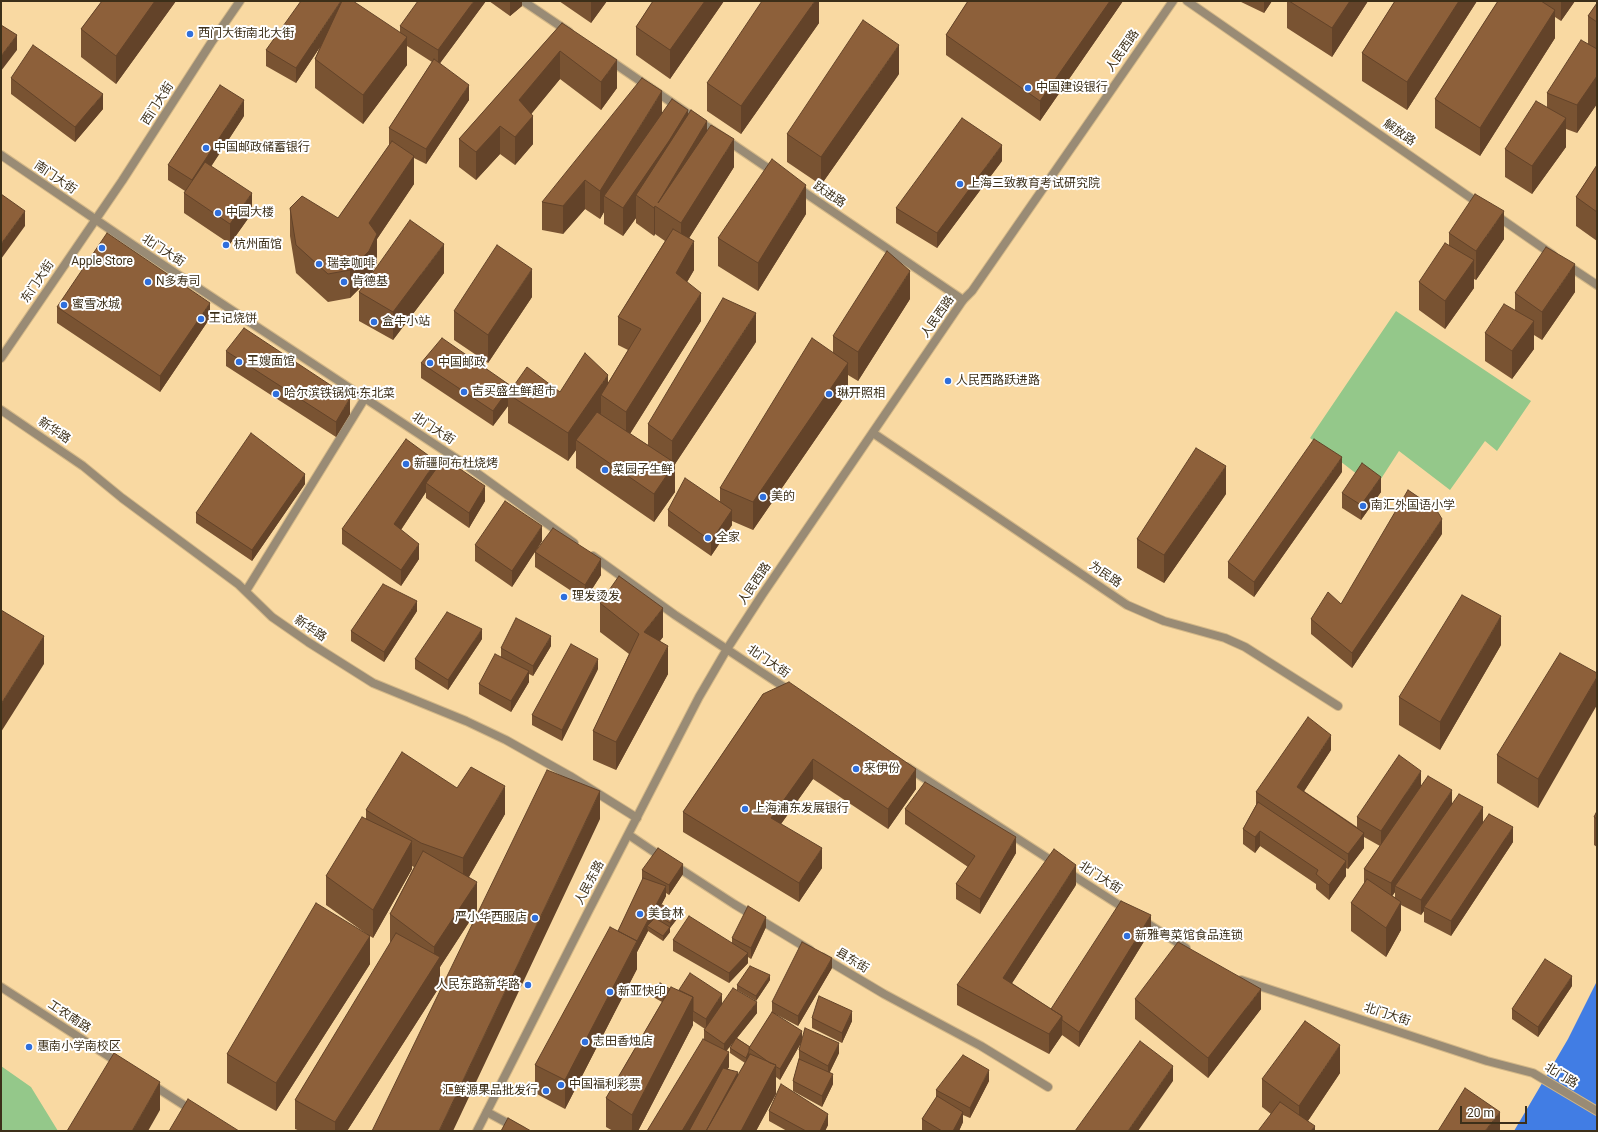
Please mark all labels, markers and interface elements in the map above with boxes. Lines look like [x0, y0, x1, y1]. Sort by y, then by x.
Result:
place label: 西门大街南北大街 [198, 27, 294, 41]
street label: 人民西路 [1103, 27, 1143, 75]
marker: 西门大街南北大街 [185, 29, 195, 39]
street label: 西门大街 [139, 80, 177, 128]
place label: 中国建设银行 [1036, 81, 1108, 95]
marker: 中国建设银行 [1023, 83, 1033, 93]
street label: 解放路 [1380, 117, 1418, 149]
place label: 中国邮政储蓄银行 [214, 141, 310, 155]
marker: 中国邮政储蓄银行 [201, 143, 211, 153]
street label: 南门大街 [31, 159, 79, 197]
place label: 上海三致教育考试研究院 [968, 177, 1100, 191]
street label: 跃进路 [810, 179, 848, 211]
marker: 上海三致教育考试研究院 [955, 179, 965, 189]
place label: 中园大楼 [226, 206, 274, 220]
marker: 中园大楼 [213, 208, 223, 218]
street label: 北门大街 [139, 232, 187, 270]
place label: 杭州面馆 [234, 238, 282, 252]
marker: 杭州面馆 [221, 240, 231, 250]
marker: Apple Store [97, 243, 107, 253]
place label: Apple Store [71, 255, 133, 269]
place label: 瑞幸咖啡 [327, 257, 375, 271]
street label: 东门大街 [19, 258, 57, 306]
marker: 瑞幸咖啡 [314, 259, 324, 269]
place label: N多寿司 [156, 275, 201, 289]
place label: 肯德基 [352, 275, 388, 289]
marker: N多寿司 [143, 277, 153, 287]
marker: 肯德基 [339, 277, 349, 287]
street label: 人民西路 [918, 293, 958, 341]
place label: 蜜雪冰城 [72, 298, 120, 312]
marker: 蜜雪冰城 [59, 300, 69, 310]
place label: 王记烧饼 [209, 312, 257, 326]
marker: 王记烧饼 [196, 314, 206, 324]
place label: 盒牛小站 [382, 315, 430, 329]
marker: 盒牛小站 [369, 317, 379, 327]
place label: 王嫂面馆 [247, 355, 295, 369]
place label: 中国邮政 [438, 356, 486, 370]
marker: 王嫂面馆 [234, 357, 244, 367]
marker: 中国邮政 [425, 358, 435, 368]
place label: 人民西路跃进路 [956, 374, 1040, 388]
marker: 人民西路跃进路 [943, 376, 953, 386]
place label: 吉买盛生鲜超市 [472, 385, 556, 399]
place label: 哈尔滨铁锅炖·东北菜 [284, 387, 395, 401]
marker: 吉买盛生鲜超市 [459, 387, 469, 397]
place label: 琳开照相 [837, 387, 885, 401]
marker: 哈尔滨铁锅炖·东北菜 [271, 389, 281, 399]
marker: 琳开照相 [824, 389, 834, 399]
street label: 北门大街 [409, 410, 457, 448]
street label: 新华路 [35, 415, 73, 447]
place label: 新疆阿布杜烧烤 [414, 457, 498, 471]
marker: 新疆阿布杜烧烤 [401, 459, 411, 469]
place label: 菜园子生鲜 [613, 463, 673, 477]
marker: 菜园子生鲜 [600, 465, 610, 475]
place label: 美的 [771, 490, 795, 504]
marker: 美的 [758, 492, 768, 502]
place label: 南汇外国语小学 [1371, 499, 1455, 513]
marker: 南汇外国语小学 [1358, 501, 1368, 511]
place label: 全家 [716, 531, 740, 545]
marker: 全家 [703, 533, 713, 543]
street label: 为民路 [1086, 559, 1124, 591]
street label: 人民西路 [736, 560, 774, 608]
place label: 理发烫发 [572, 590, 620, 604]
marker: 理发烫发 [559, 592, 569, 602]
street label: 新华路 [291, 613, 329, 645]
street label: 北门大街 [744, 643, 792, 681]
place label: 来伊份 [864, 762, 900, 776]
marker: 来伊份 [851, 764, 861, 774]
place label: 上海浦东发展银行 [753, 802, 849, 816]
marker: 上海浦东发展银行 [740, 804, 750, 814]
street label: 人民东路 [572, 858, 608, 908]
street label: 北门大街 [1076, 859, 1124, 897]
place label: 美食林 [648, 907, 684, 921]
marker: 美食林 [635, 909, 645, 919]
place label: 严小华西服店 [455, 911, 527, 925]
marker: 严小华西服店 [530, 913, 540, 923]
place label: 新雅粤菜馆食品连锁 [1135, 929, 1243, 943]
marker: 新雅粤菜馆食品连锁 [1122, 931, 1132, 941]
street label: 县东街 [833, 946, 871, 976]
place label: 人民东路新华路 [436, 978, 520, 992]
marker: 人民东路新华路 [523, 980, 533, 990]
place label: 新亚快印 [618, 985, 666, 999]
marker: 新亚快印 [605, 987, 615, 997]
street label: 工农南路 [45, 998, 93, 1036]
street label: 北门大街 [1362, 1001, 1412, 1029]
place label: 志田香烛店 [593, 1035, 653, 1049]
marker: 志田香烛店 [580, 1037, 590, 1047]
place label: 惠南小学南校区 [37, 1040, 121, 1054]
marker: 惠南小学南校区 [24, 1042, 34, 1052]
street label: 北门路 [1542, 1061, 1580, 1091]
place label: 中国福利彩票 [569, 1078, 641, 1092]
marker: 中国福利彩票 [556, 1080, 566, 1090]
place label: 汇鲜源果品批发行 [442, 1084, 538, 1098]
marker: 汇鲜源果品批发行 [541, 1086, 551, 1096]
scale bar [1462, 1098, 1529, 1124]
text: 20 m [1467, 1106, 1494, 1120]

